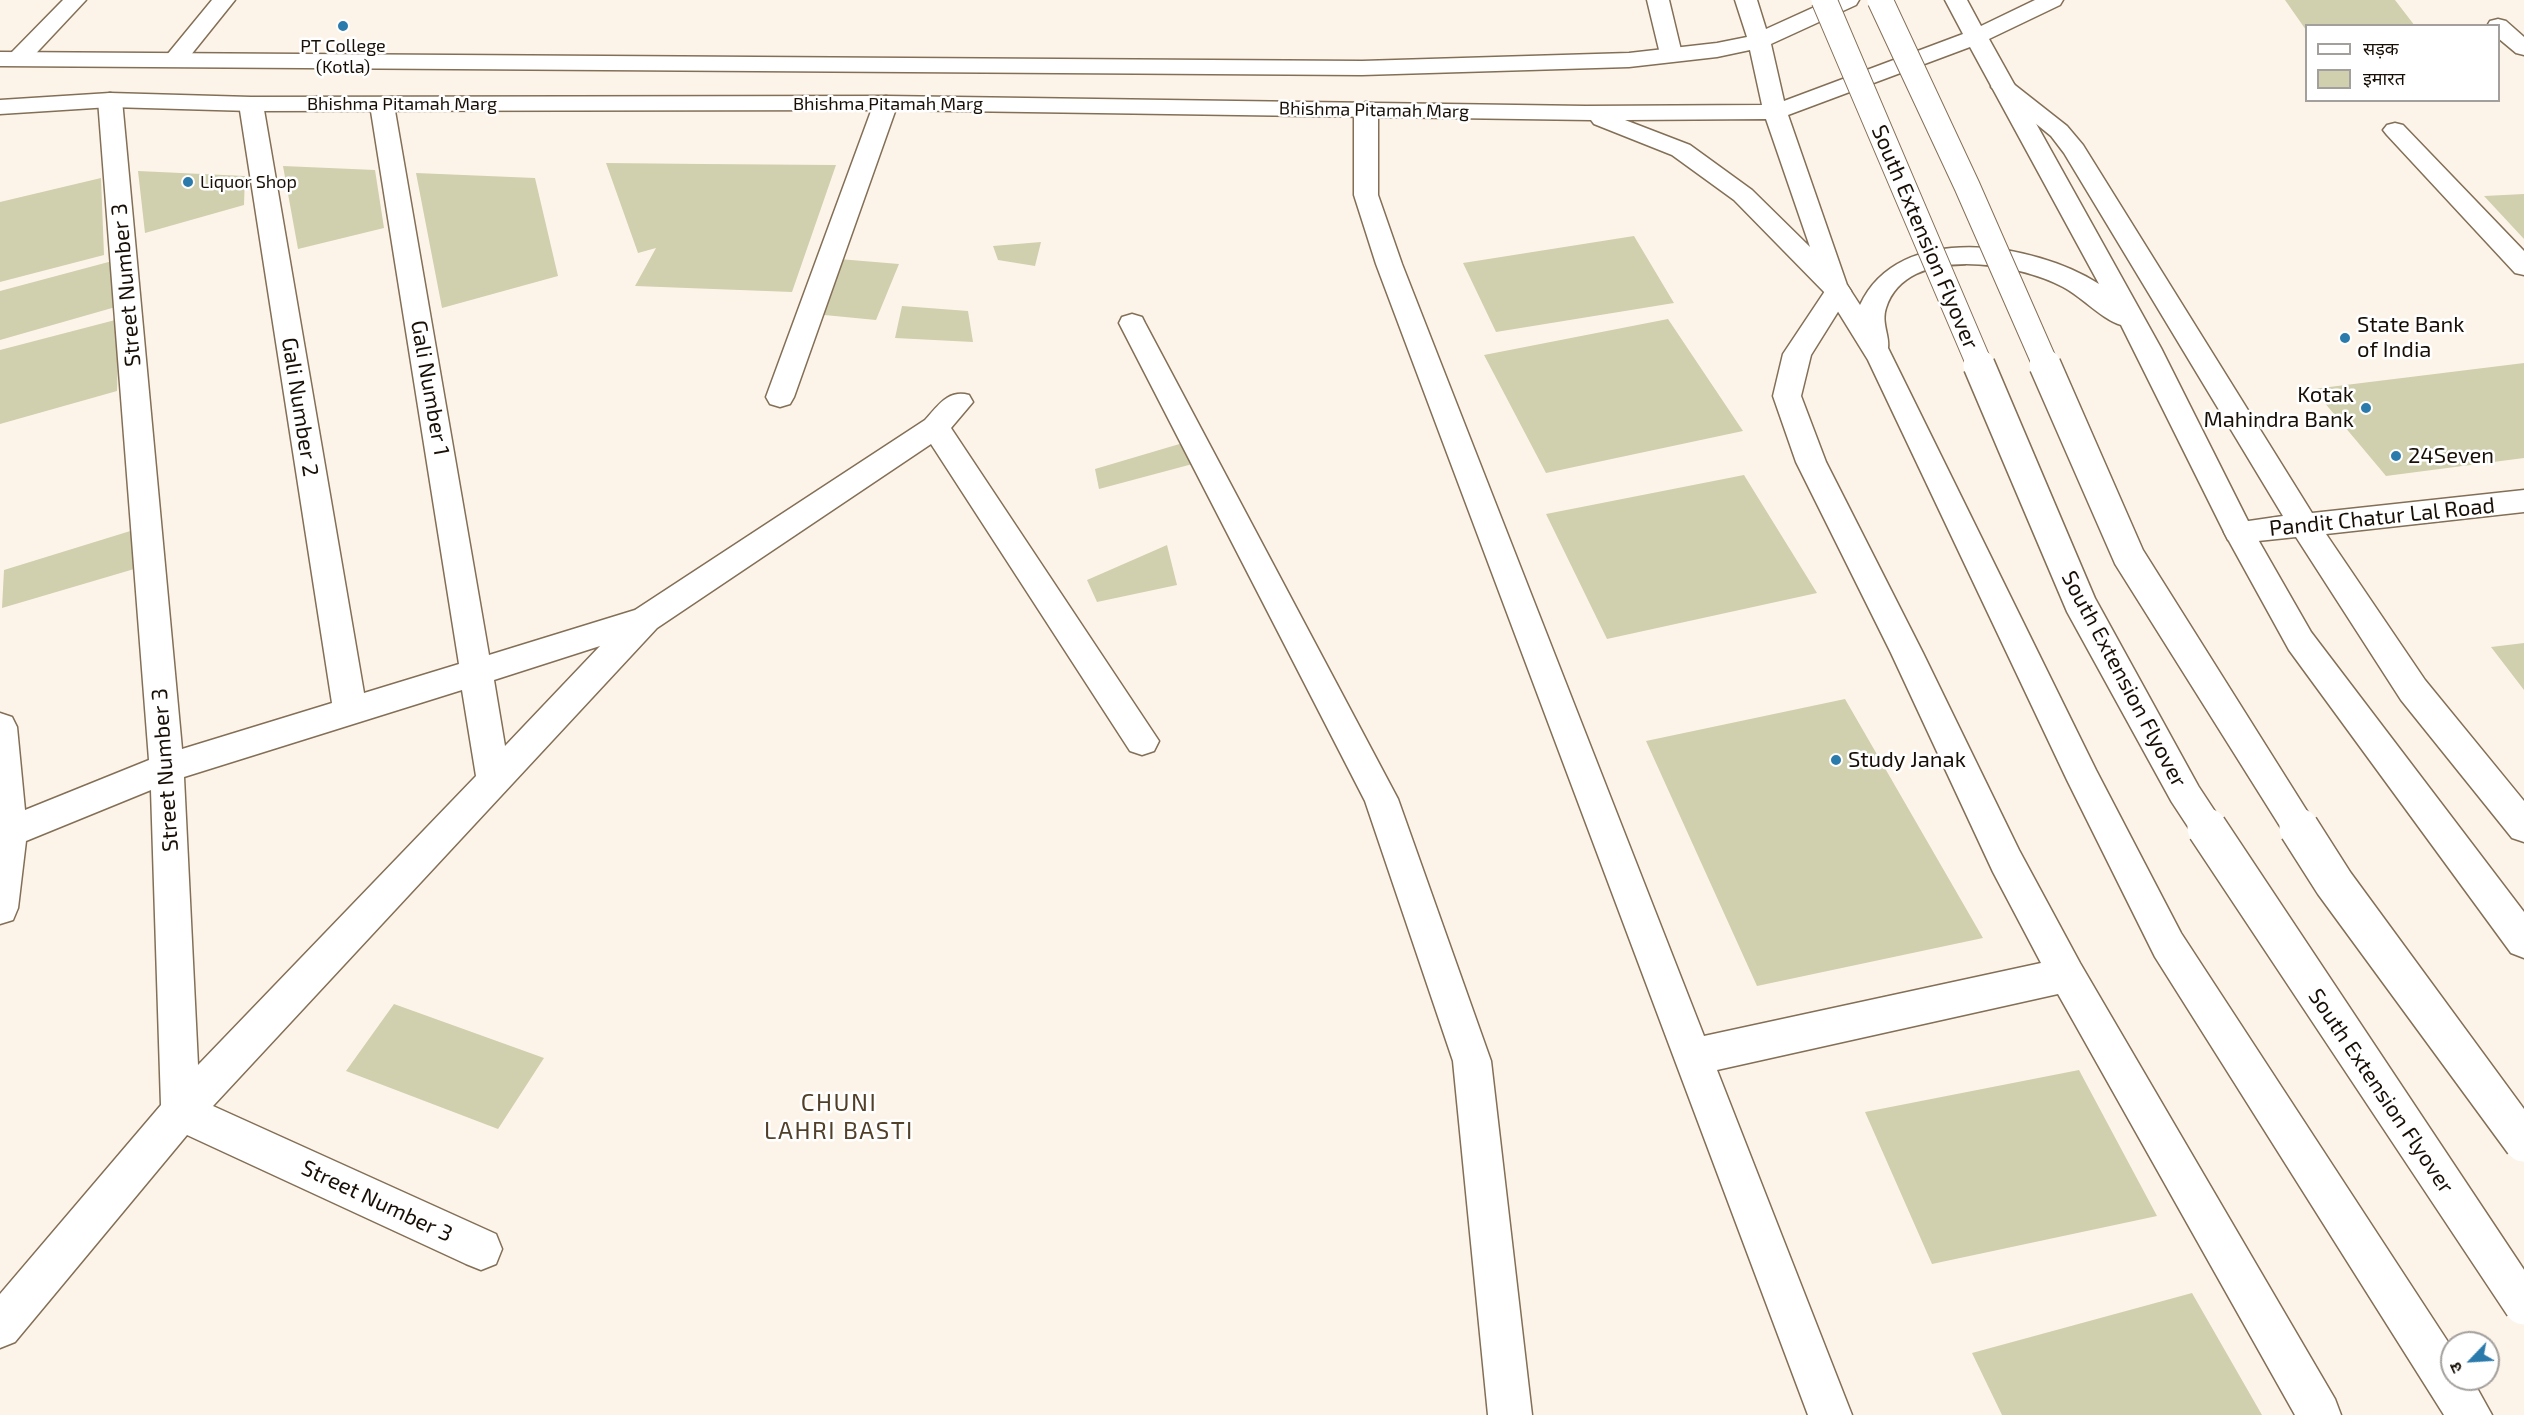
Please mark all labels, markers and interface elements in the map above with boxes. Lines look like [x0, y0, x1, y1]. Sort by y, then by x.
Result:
marker: PT College (Kotla) [336, 19, 350, 33]
legend [2305, 24, 2500, 102]
place label: PT College (Kotla) [300, 35, 386, 78]
text: सड़क [2363, 37, 2399, 59]
text: इमारत [2363, 67, 2405, 89]
street label: Bhishma Pitamah Marg [307, 93, 497, 115]
street label: Bhishma Pitamah Marg [793, 93, 983, 115]
street label: Bhishma Pitamah Marg [1279, 98, 1469, 122]
street label: South Extension Flyover [1866, 121, 1984, 353]
place label: Liquor Shop [200, 171, 297, 193]
marker: Liquor Shop [181, 175, 195, 189]
street label: Street Number 3 [106, 202, 146, 368]
place label: State Bank of India [2357, 312, 2464, 364]
street label: Gali Number 1 [405, 318, 455, 458]
marker: State Bank of India [2338, 331, 2352, 345]
street label: Gali Number 2 [276, 336, 324, 478]
place label: Kotak Mahindra Bank [2203, 382, 2354, 434]
marker: Kotak Mahindra Bank [2359, 401, 2373, 415]
place label: 24Seven [2408, 443, 2494, 469]
marker: 24Seven [2389, 449, 2403, 463]
street label: Pandit Chatur Lal Road [2268, 492, 2496, 542]
street label: South Extension Flyover [2056, 566, 2192, 792]
street label: Street Number 3 [146, 687, 184, 853]
place label: Study Janak [1848, 747, 1966, 773]
marker: Study Janak [1829, 753, 1843, 767]
street label: South Extension Flyover [2303, 984, 2459, 1198]
district label: CHUNI LAHRI BASTI [764, 1089, 914, 1145]
street label: Street Number 3 [297, 1154, 457, 1248]
north arrow [2440, 1331, 2500, 1391]
text: उ [2444, 1360, 2466, 1376]

